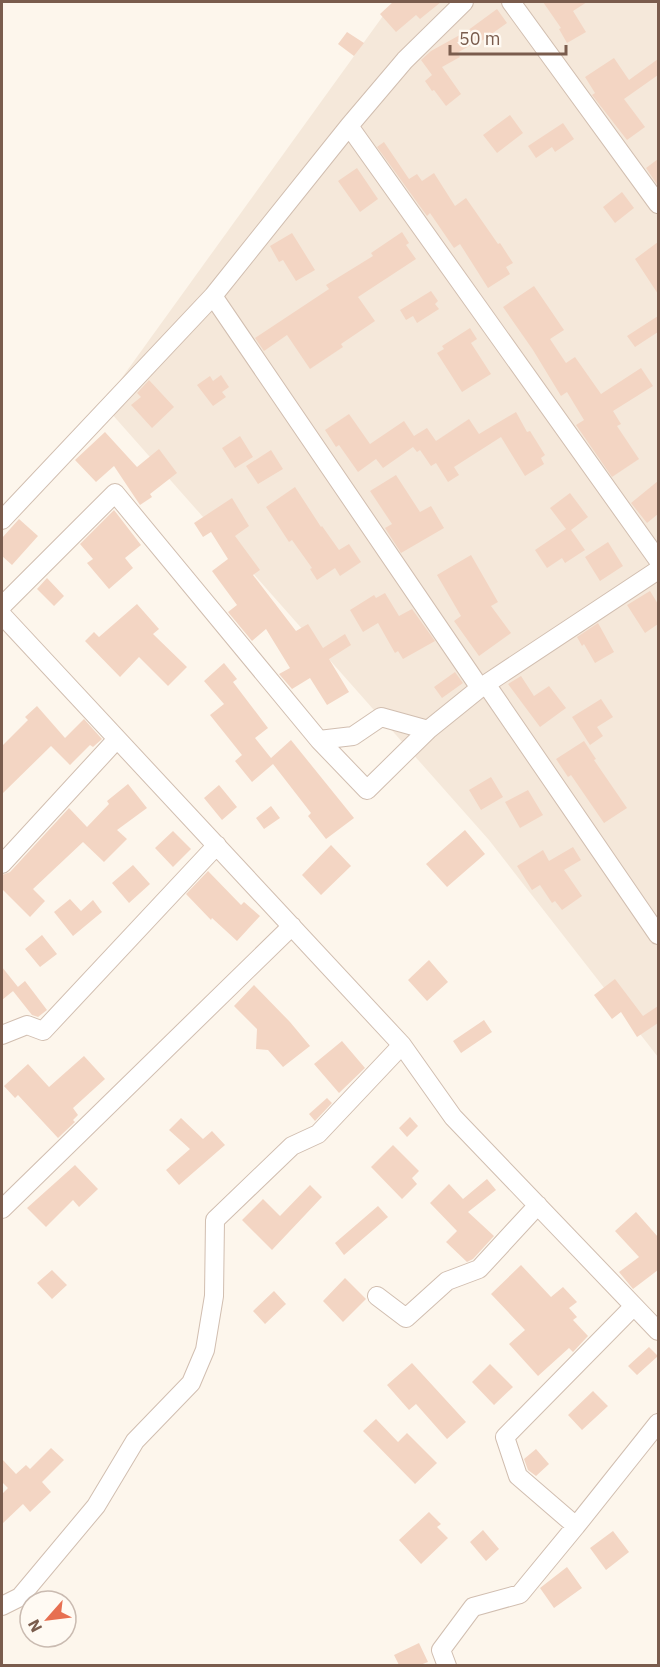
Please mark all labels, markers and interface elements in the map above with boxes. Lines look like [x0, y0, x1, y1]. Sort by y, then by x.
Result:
scale bar [450, 18, 566, 56]
text: 50 m [459, 27, 501, 50]
north arrow [18, 1589, 78, 1649]
text: N [23, 1616, 46, 1636]

